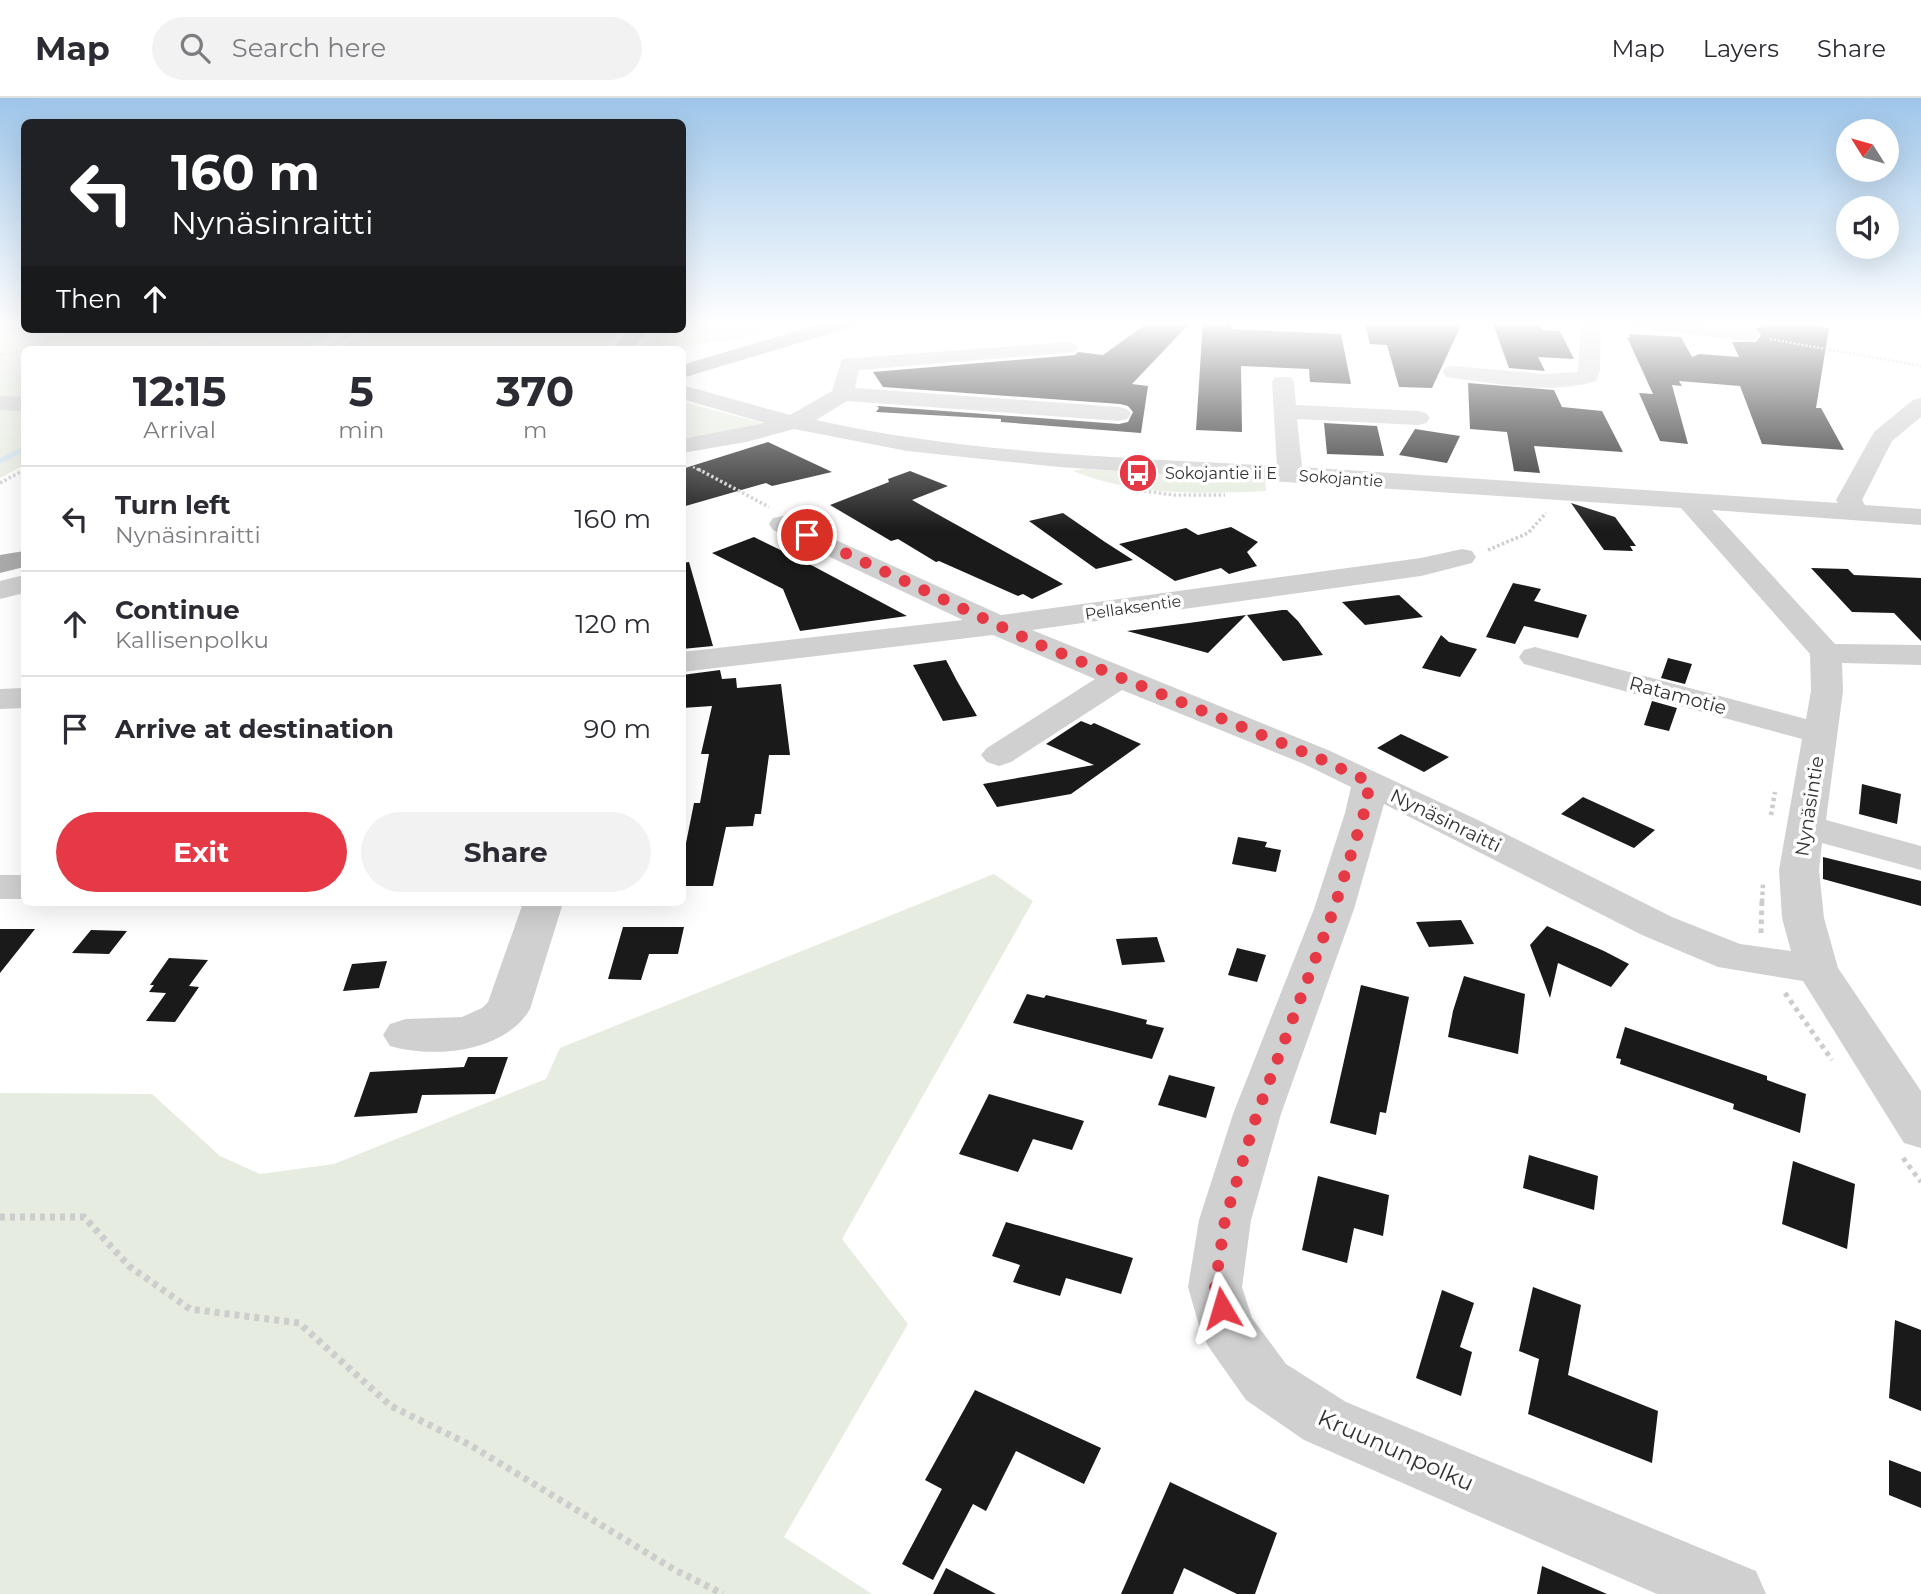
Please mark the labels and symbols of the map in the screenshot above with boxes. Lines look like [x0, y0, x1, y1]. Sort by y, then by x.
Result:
north arrow [1836, 119, 1899, 182]
bus stop icon: Sokojantie ii E [1117, 452, 1159, 494]
place label: Sokojantie ii E [1165, 464, 1277, 483]
street label: Sokojantie [1298, 466, 1384, 491]
pin [777, 505, 837, 565]
street label: Pellaksentie [1084, 591, 1182, 624]
street label: Ratamotie [1627, 671, 1729, 720]
street label: Nynäsintie [1790, 754, 1829, 858]
street label: Nynäsinraitti [1387, 784, 1505, 857]
position arrow [1185, 1271, 1259, 1345]
street label: Kruununpolku [1314, 1403, 1478, 1497]

